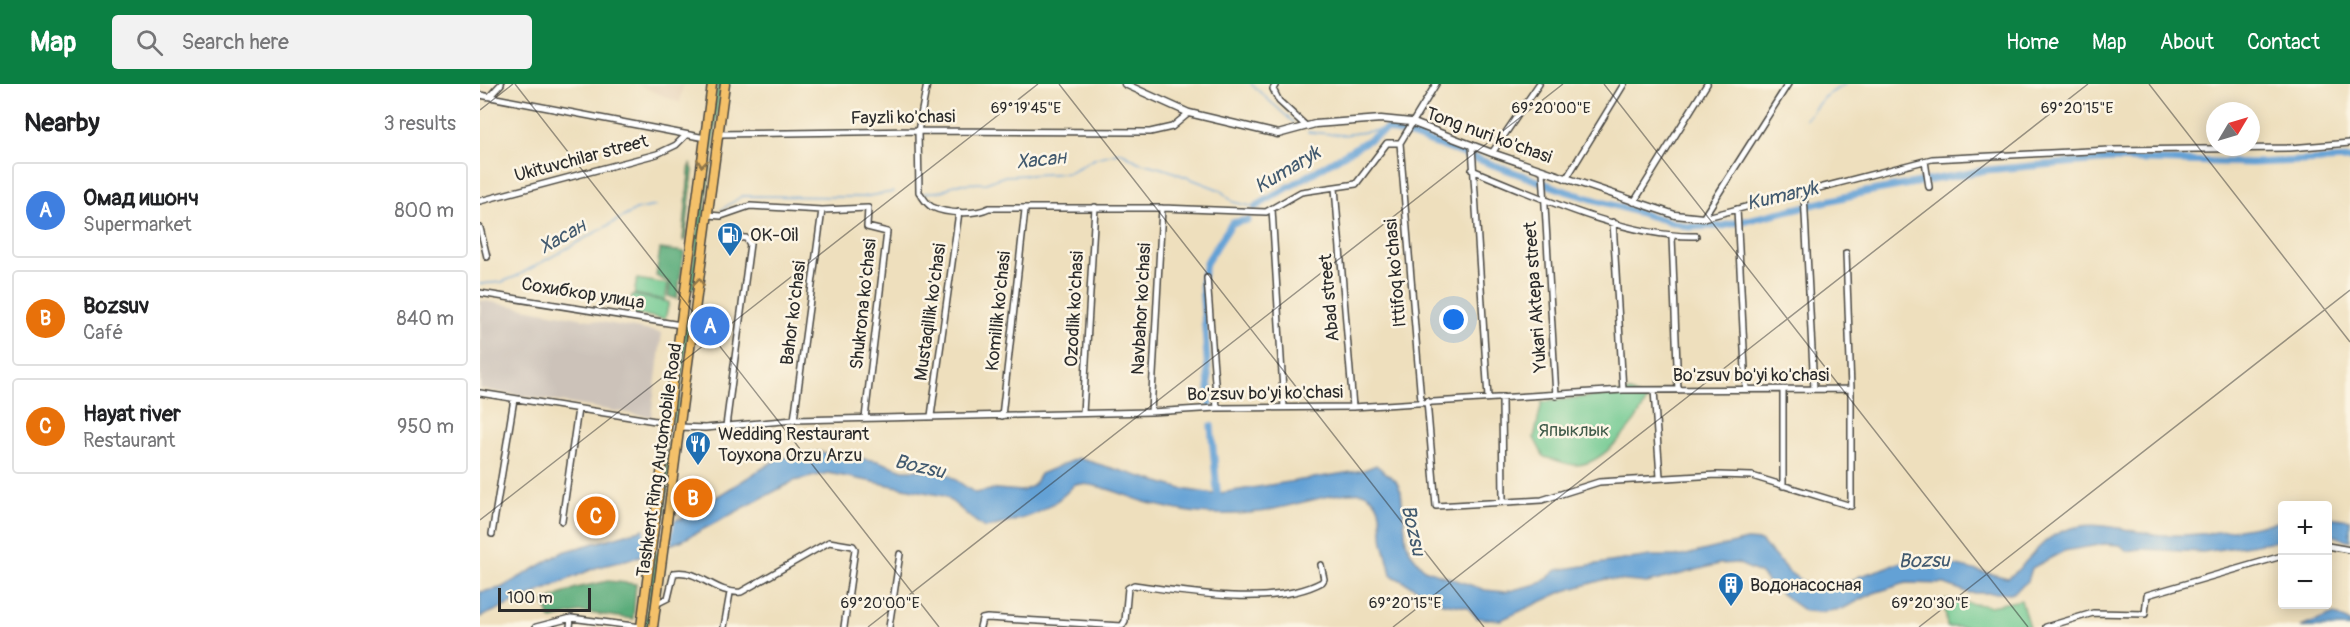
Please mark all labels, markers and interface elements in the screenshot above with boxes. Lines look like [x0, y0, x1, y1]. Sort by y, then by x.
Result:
search box [112, 15, 532, 69]
text: Map [30, 25, 76, 60]
icon: search [133, 26, 166, 59]
text: Search here [181, 28, 289, 56]
text: Home [2006, 29, 2059, 56]
text: Map [2092, 29, 2127, 56]
text: About [2160, 29, 2214, 56]
text: Contact [2247, 29, 2320, 56]
text: 69°19'45"E [991, 99, 1061, 118]
text: 69°20'00"E [1511, 99, 1591, 118]
text: 69°20'15"E [2041, 99, 2113, 118]
street label: Tong nuri ko'chasi [1423, 102, 1555, 169]
north arrow [2206, 102, 2260, 156]
street label: Fayzli ko'chasi [851, 105, 955, 130]
text: Nearby [24, 107, 100, 139]
text: 3 results [384, 111, 456, 136]
street label: Ukituvchilar street [512, 129, 651, 187]
water label: Kumaryk [1250, 139, 1326, 199]
water label: Хасан [1015, 144, 1069, 175]
one-way arrow [696, 158, 708, 167]
water label: Kumaryk [1744, 175, 1822, 216]
text: Омад ишонч [83, 184, 199, 212]
text: A [39, 198, 52, 223]
text: 800 m [395, 198, 454, 223]
text: Supermarket [83, 212, 192, 237]
water label: Хасан [535, 213, 592, 259]
street label: Ittifoq ko'chasi [1379, 218, 1412, 328]
fuel station icon: OK-Oil [715, 220, 745, 258]
street label: Yukari Aktepa street [1519, 220, 1552, 374]
place label: OK-Oil [750, 224, 799, 247]
street label: Shukrona ko'chasi [845, 237, 882, 371]
street label: Mustaqillik ko'chasi [909, 242, 952, 382]
street label: Navbahor ko'chasi [1127, 242, 1156, 376]
street label: Komillik ko'chasi [981, 250, 1016, 372]
street label: Ozodlik ko'chasi [1060, 250, 1089, 368]
street label: Abad street [1314, 252, 1345, 343]
street label: Bahor ko'chasi [776, 260, 811, 367]
street label: Сохибкор улица [520, 272, 646, 315]
one-way arrow [693, 278, 705, 287]
text: Bozsuv [83, 292, 149, 320]
pin: A [690, 304, 730, 348]
your location [1439, 305, 1468, 334]
text: B [40, 306, 51, 331]
text: 840 m [397, 306, 454, 331]
text: Café [83, 320, 123, 345]
street label: Tashkent Ring Automobile Road [632, 342, 687, 579]
street label: Bo'zsuv bo'yi ko'chasi [1673, 364, 1829, 387]
street label: Bo'zsuv bo'yi ko'chasi [1187, 381, 1343, 406]
text: Hayat river [83, 400, 181, 428]
text: C [39, 414, 52, 439]
text: 950 m [397, 414, 454, 439]
park label: Япыклык [1539, 419, 1609, 442]
place label: Wedding Restaurant Toyxona Orzu Arzu [718, 423, 870, 467]
text: Restaurant [83, 428, 175, 453]
restaurant icon: Wedding Restaurant Toyxona Orzu Arzu [683, 429, 713, 467]
water label: Bozsu [892, 449, 949, 485]
pin: B [674, 476, 712, 520]
pin: C [576, 494, 616, 538]
map controls [2278, 501, 2332, 609]
button: + [2278, 501, 2332, 555]
water label: Bozsu [1396, 502, 1432, 560]
water label: Bozsu [1898, 548, 1952, 573]
button: − [2278, 555, 2332, 609]
building icon: Водонасосная [1716, 570, 1746, 608]
place label: Водонасосная [1750, 574, 1861, 597]
scale bar [498, 585, 591, 612]
text: 100 m [507, 588, 553, 608]
text: 69°20'00"E [840, 594, 920, 613]
text: 69°20'15"E [1369, 594, 1441, 613]
text: 69°20'30"E [1891, 594, 1969, 613]

